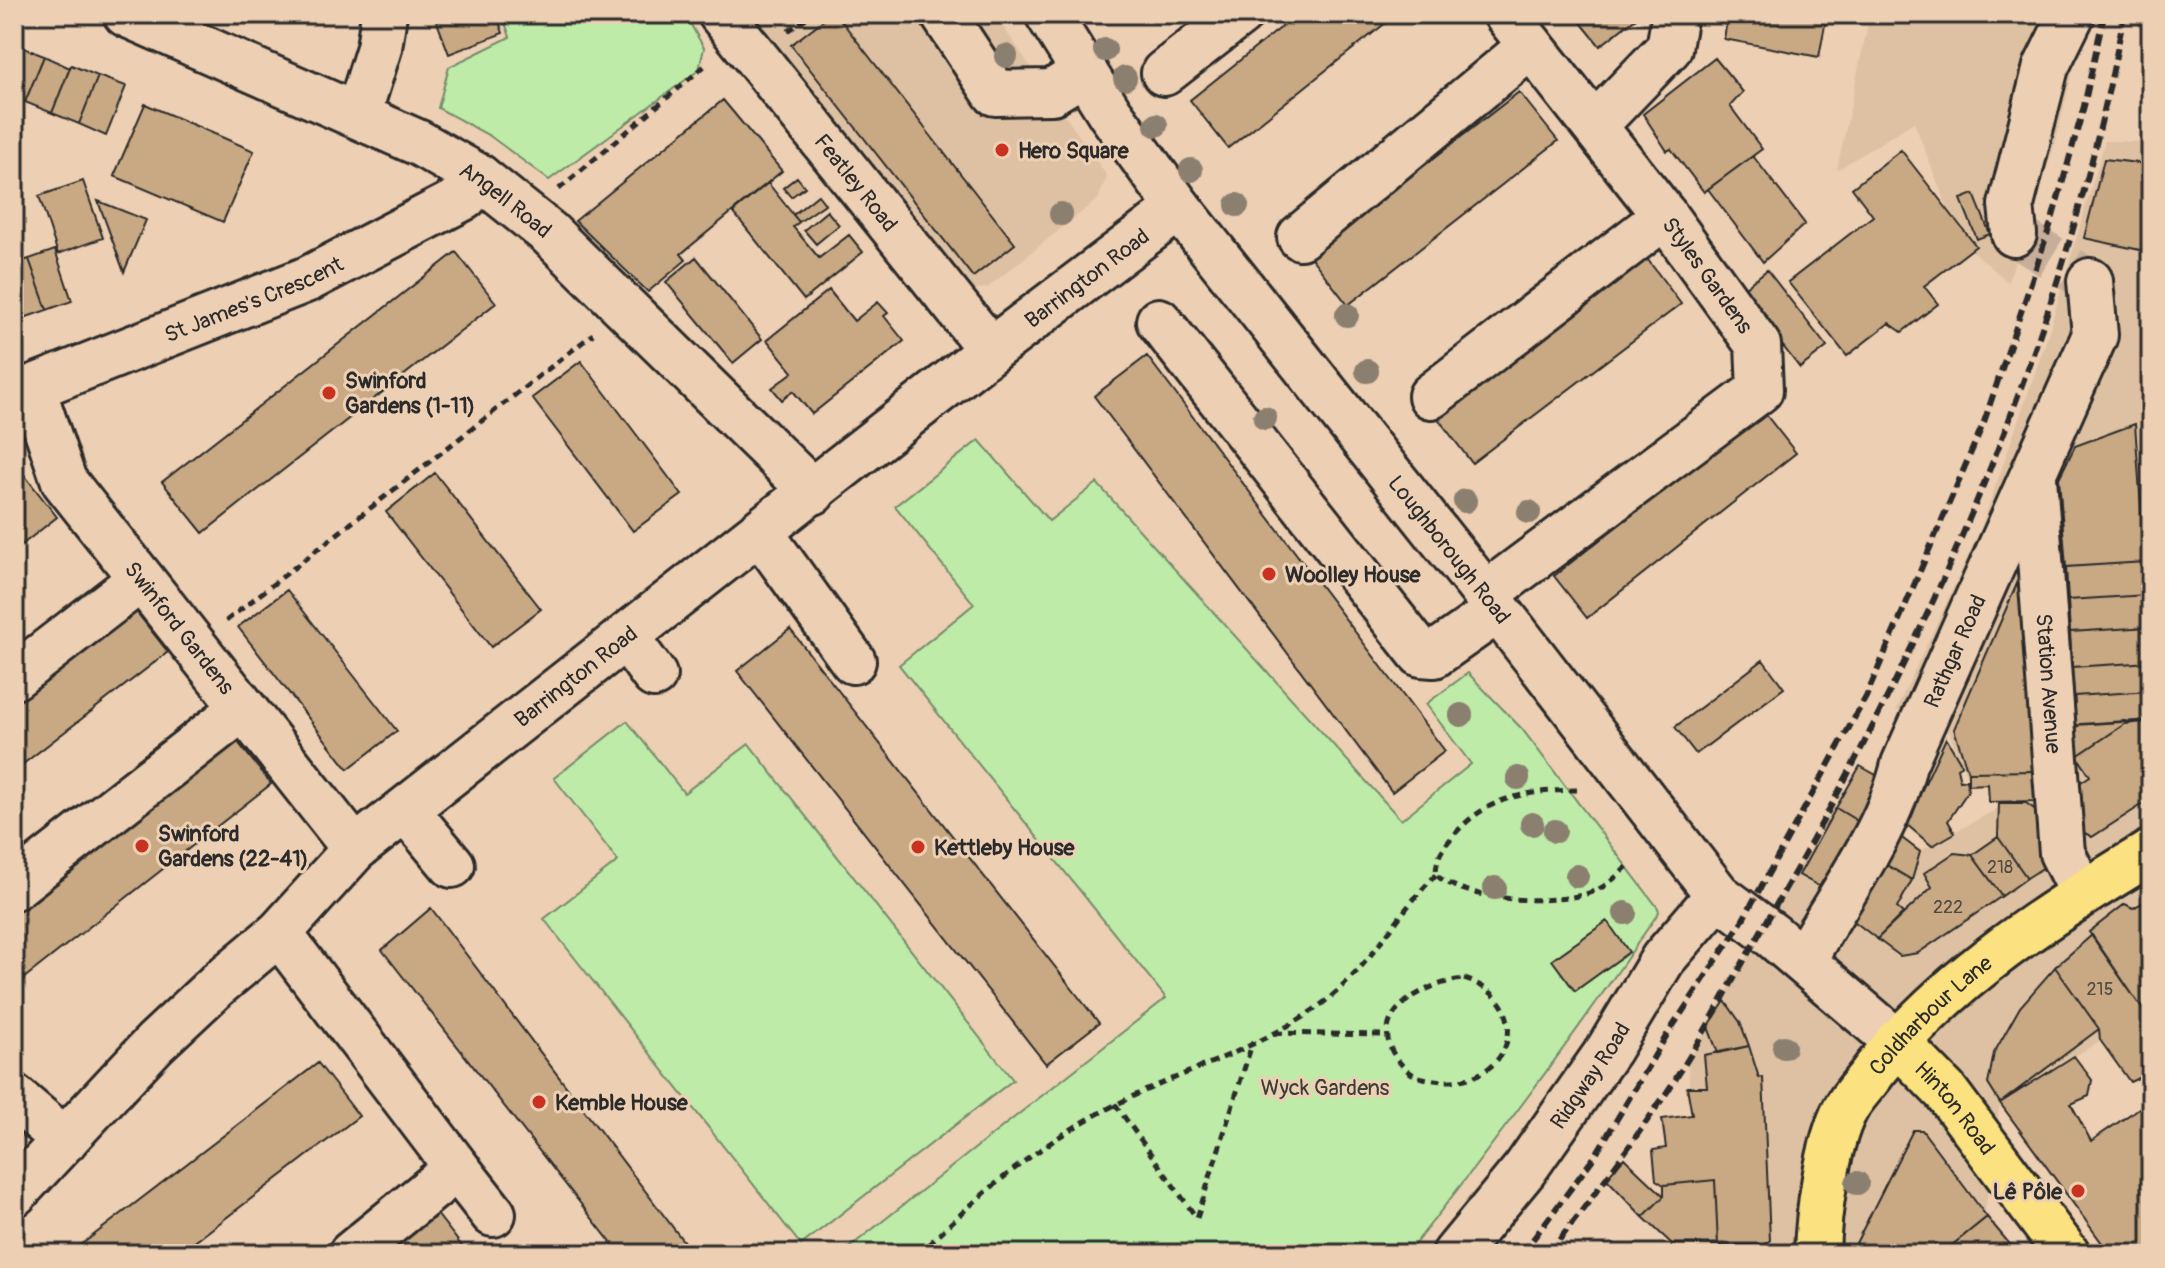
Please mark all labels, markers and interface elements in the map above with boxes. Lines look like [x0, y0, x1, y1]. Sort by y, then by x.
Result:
street label: Featley Road [808, 128, 903, 238]
place label: Hero Square [1018, 137, 1130, 165]
marker: Hero Square [993, 141, 1011, 159]
street label: Angell Road [454, 156, 557, 245]
street label: Styles Gardens [1656, 212, 1759, 339]
street label: Barrington Road [1019, 222, 1155, 335]
street label: St James's Crescent [160, 250, 348, 349]
place label: Swinford Gardens (1-11) [345, 367, 475, 420]
marker: Swinford Gardens (1-11) [320, 384, 338, 402]
street label: Loughborough Road [1382, 470, 1517, 630]
street label: Swinford Gardens [118, 556, 240, 701]
place label: Woolley House [1285, 561, 1422, 589]
marker: Woolley House [1260, 565, 1278, 583]
street label: Rathgar Road [1918, 590, 1993, 712]
street label: Station Avenue [2029, 612, 2068, 755]
street label: Barrington Road [509, 620, 643, 734]
place label: Swinford Gardens (22-41) [158, 820, 308, 873]
place label: Kettleby House [934, 834, 1076, 862]
marker: Swinford Gardens (22-41) [133, 837, 151, 855]
marker: Kettleby House [909, 838, 927, 856]
house number: 218 [1987, 856, 2013, 879]
house number: 222 [1933, 896, 1963, 919]
street label: Coldharbour Lane [1863, 949, 1998, 1081]
house number: 215 [2087, 978, 2113, 1001]
street label: Ridgway Road [1544, 1017, 1637, 1135]
street label: Hinton Road [1908, 1055, 2001, 1161]
park label: Wyck Gardens [1261, 1074, 1390, 1102]
place label: Kemble House [555, 1089, 689, 1117]
marker: Kemble House [530, 1093, 548, 1111]
place label: Lê Pôle [1993, 1178, 2063, 1206]
marker: Lê Pôle [2069, 1182, 2087, 1200]

